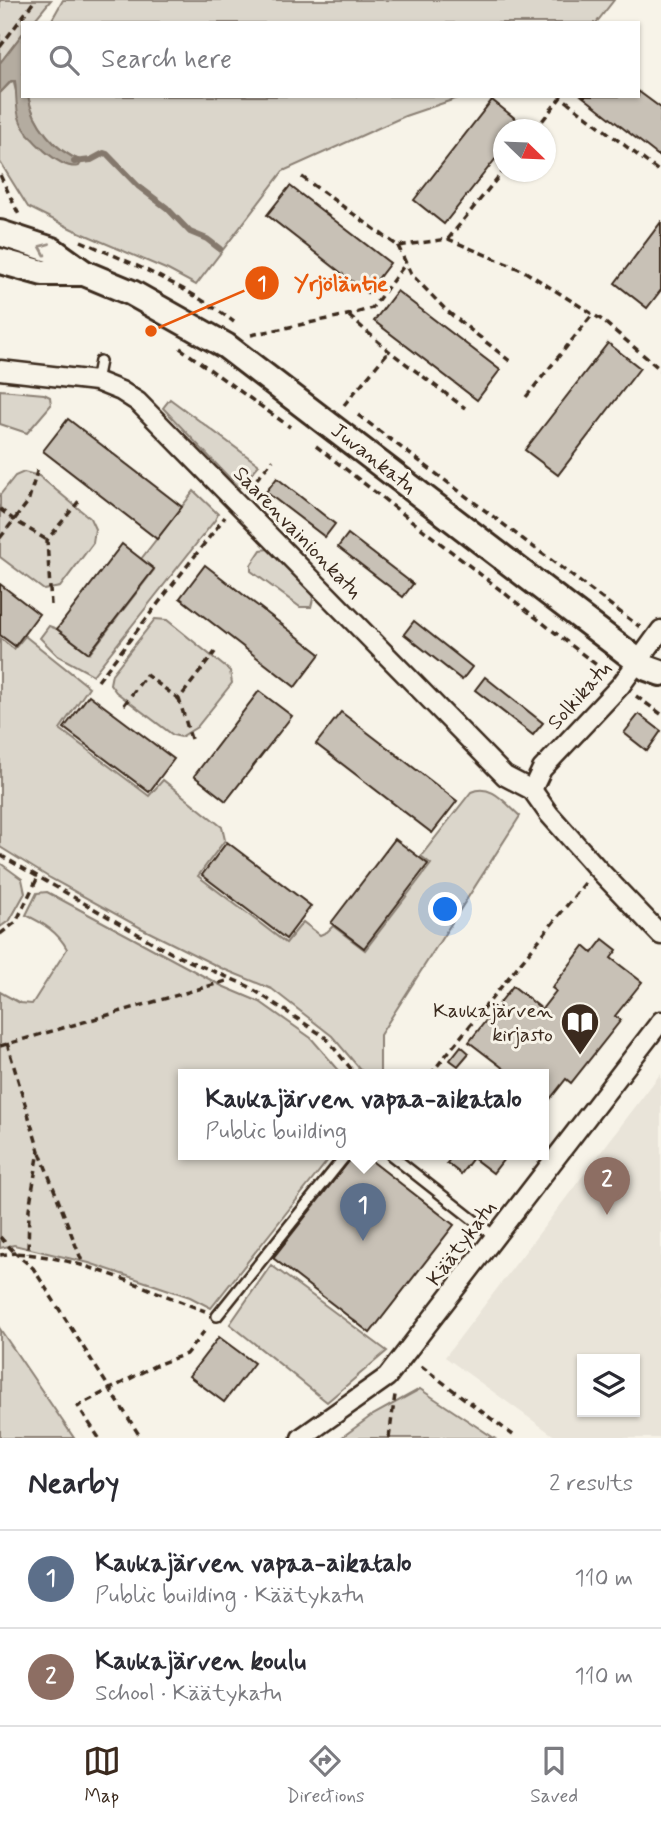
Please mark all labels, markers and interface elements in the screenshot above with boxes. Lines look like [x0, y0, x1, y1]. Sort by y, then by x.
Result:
search box [21, 21, 640, 98]
icon: search [45, 41, 83, 79]
text: Search here [101, 43, 232, 77]
north arrow [493, 119, 556, 182]
one-way arrow [39, 242, 51, 256]
callout: Yrjöläntie [245, 261, 402, 305]
text: 1 [257, 270, 267, 298]
text: Yrjöläntie [294, 270, 389, 300]
street label: Juvankatu [325, 417, 422, 501]
street label: Saarenvainionkatu [227, 460, 368, 605]
street label: Solkikatu [541, 655, 618, 736]
your location [428, 892, 462, 926]
place label: Kaukajärven kirjasto [433, 997, 554, 1049]
library icon: Kaukajärven kirjasto [559, 1001, 601, 1056]
popup [178, 1069, 549, 1160]
text: Kaukajärven vapaa-aikatalo [205, 1083, 522, 1117]
text: Public building [205, 1117, 347, 1147]
pin: 2 [584, 1157, 630, 1215]
pin: 1 [340, 1183, 386, 1241]
street label: Käätykatu [421, 1195, 503, 1292]
map controls [577, 1354, 640, 1417]
button: layers [577, 1354, 640, 1417]
text: Nearby [28, 1464, 119, 1503]
text: 2 results [549, 1469, 633, 1499]
text: Kaukajärven vapaa-aikatalo [95, 1547, 412, 1581]
text: 1 [46, 1564, 56, 1594]
text: 110 m [574, 1564, 633, 1594]
text: Public building · Käätykatu [95, 1581, 364, 1611]
text: Kaukajärven koulu [95, 1645, 306, 1679]
text: 2 [45, 1662, 57, 1692]
text: 110 m [574, 1662, 633, 1692]
text: School · Käätykatu [95, 1679, 282, 1709]
tab: Map [83, 1742, 121, 1809]
tab: Directions [286, 1742, 365, 1809]
tab: Saved [530, 1742, 578, 1809]

